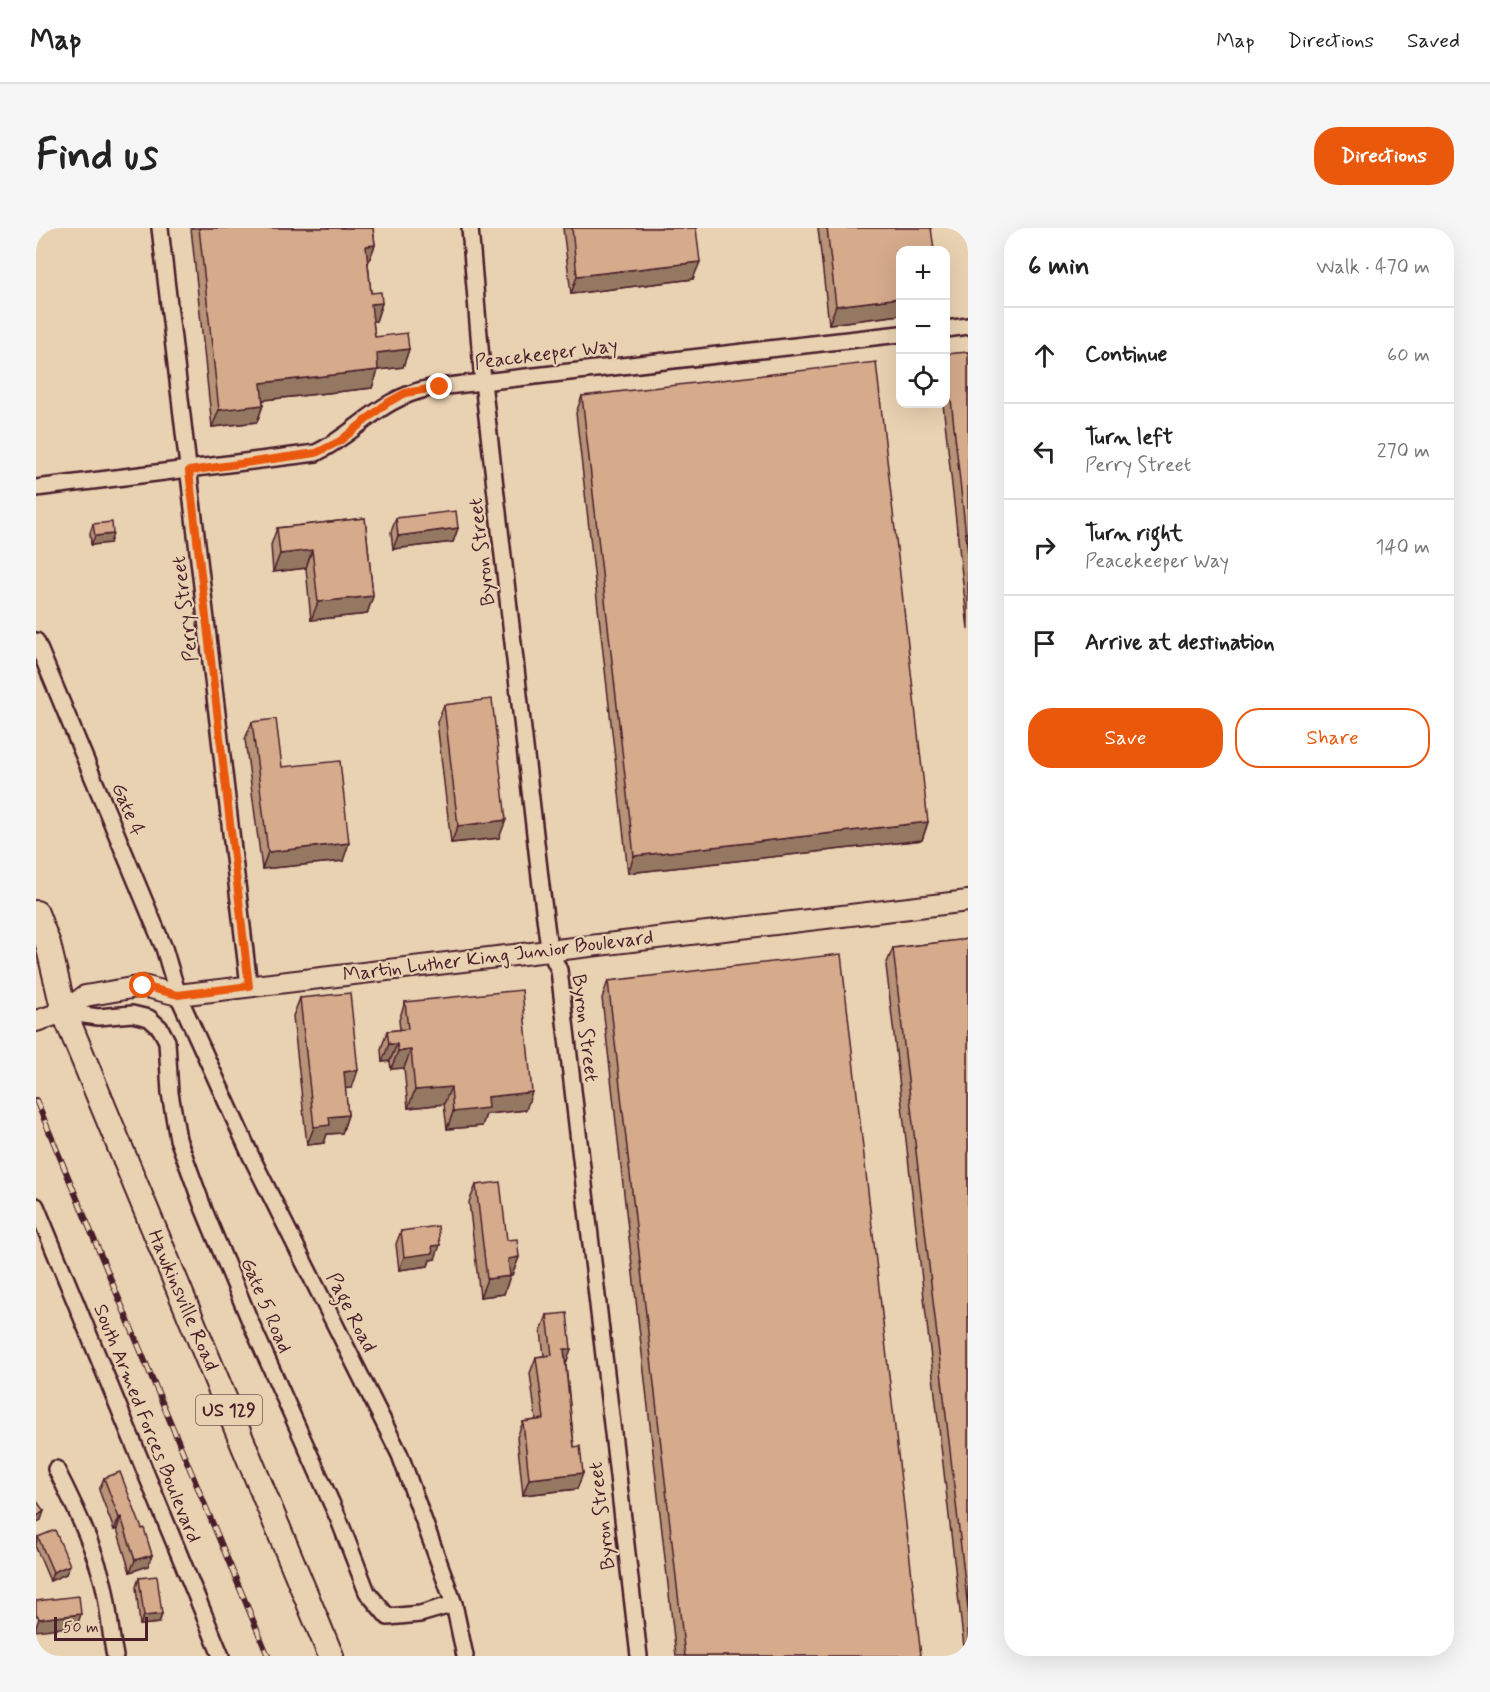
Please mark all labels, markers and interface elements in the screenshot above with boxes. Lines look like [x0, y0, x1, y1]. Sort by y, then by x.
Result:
text: Map [30, 23, 81, 60]
text: Map [1216, 27, 1255, 55]
text: Directions [1288, 27, 1374, 55]
text: Saved [1407, 27, 1460, 55]
button: Directions [1314, 127, 1454, 185]
text: Find us [36, 129, 158, 184]
map controls [896, 246, 950, 408]
button: + [896, 246, 950, 300]
text: 6 min [1028, 250, 1090, 284]
text: Walk · 470 m [1316, 254, 1430, 281]
button: − [896, 300, 950, 354]
street label: Peacekeeper Way [473, 332, 619, 377]
icon: ahead [1028, 339, 1061, 372]
text: Continue [1085, 341, 1167, 369]
text: 60 m [1387, 342, 1430, 369]
button: locate [896, 354, 950, 408]
route end [426, 373, 452, 399]
text: Turn left [1085, 424, 1173, 452]
icon: left [1028, 435, 1061, 468]
text: 270 m [1377, 438, 1430, 465]
text: Perry Street [1085, 452, 1191, 479]
street label: Byron Street [462, 496, 503, 607]
text: Turn right [1085, 520, 1183, 548]
icon: right [1028, 531, 1061, 564]
text: 140 m [1376, 534, 1430, 561]
text: Peacekeeper Way [1085, 548, 1229, 575]
street label: Perry Street [166, 554, 205, 663]
icon: arrive [1028, 627, 1061, 660]
text: Arrive at destination [1085, 629, 1275, 657]
button: Save [1028, 708, 1223, 768]
button: Share [1235, 708, 1430, 768]
street label: Gate 4 [104, 779, 151, 841]
street label: Martin Luther King Junior Boulevard [341, 924, 655, 989]
route start [129, 972, 155, 998]
street label: Byron Street [564, 973, 605, 1084]
street label: Hawkinsville Road [141, 1226, 225, 1375]
street label: Gate 5 Road [233, 1254, 298, 1357]
street label: Page Road [317, 1268, 382, 1358]
street label: South Armed Forces Boulevard [86, 1300, 207, 1547]
road number: US 129 [196, 1395, 262, 1425]
street label: Byron Street [582, 1460, 623, 1571]
scale bar [54, 1614, 148, 1642]
text: 50 m [63, 1617, 99, 1638]

